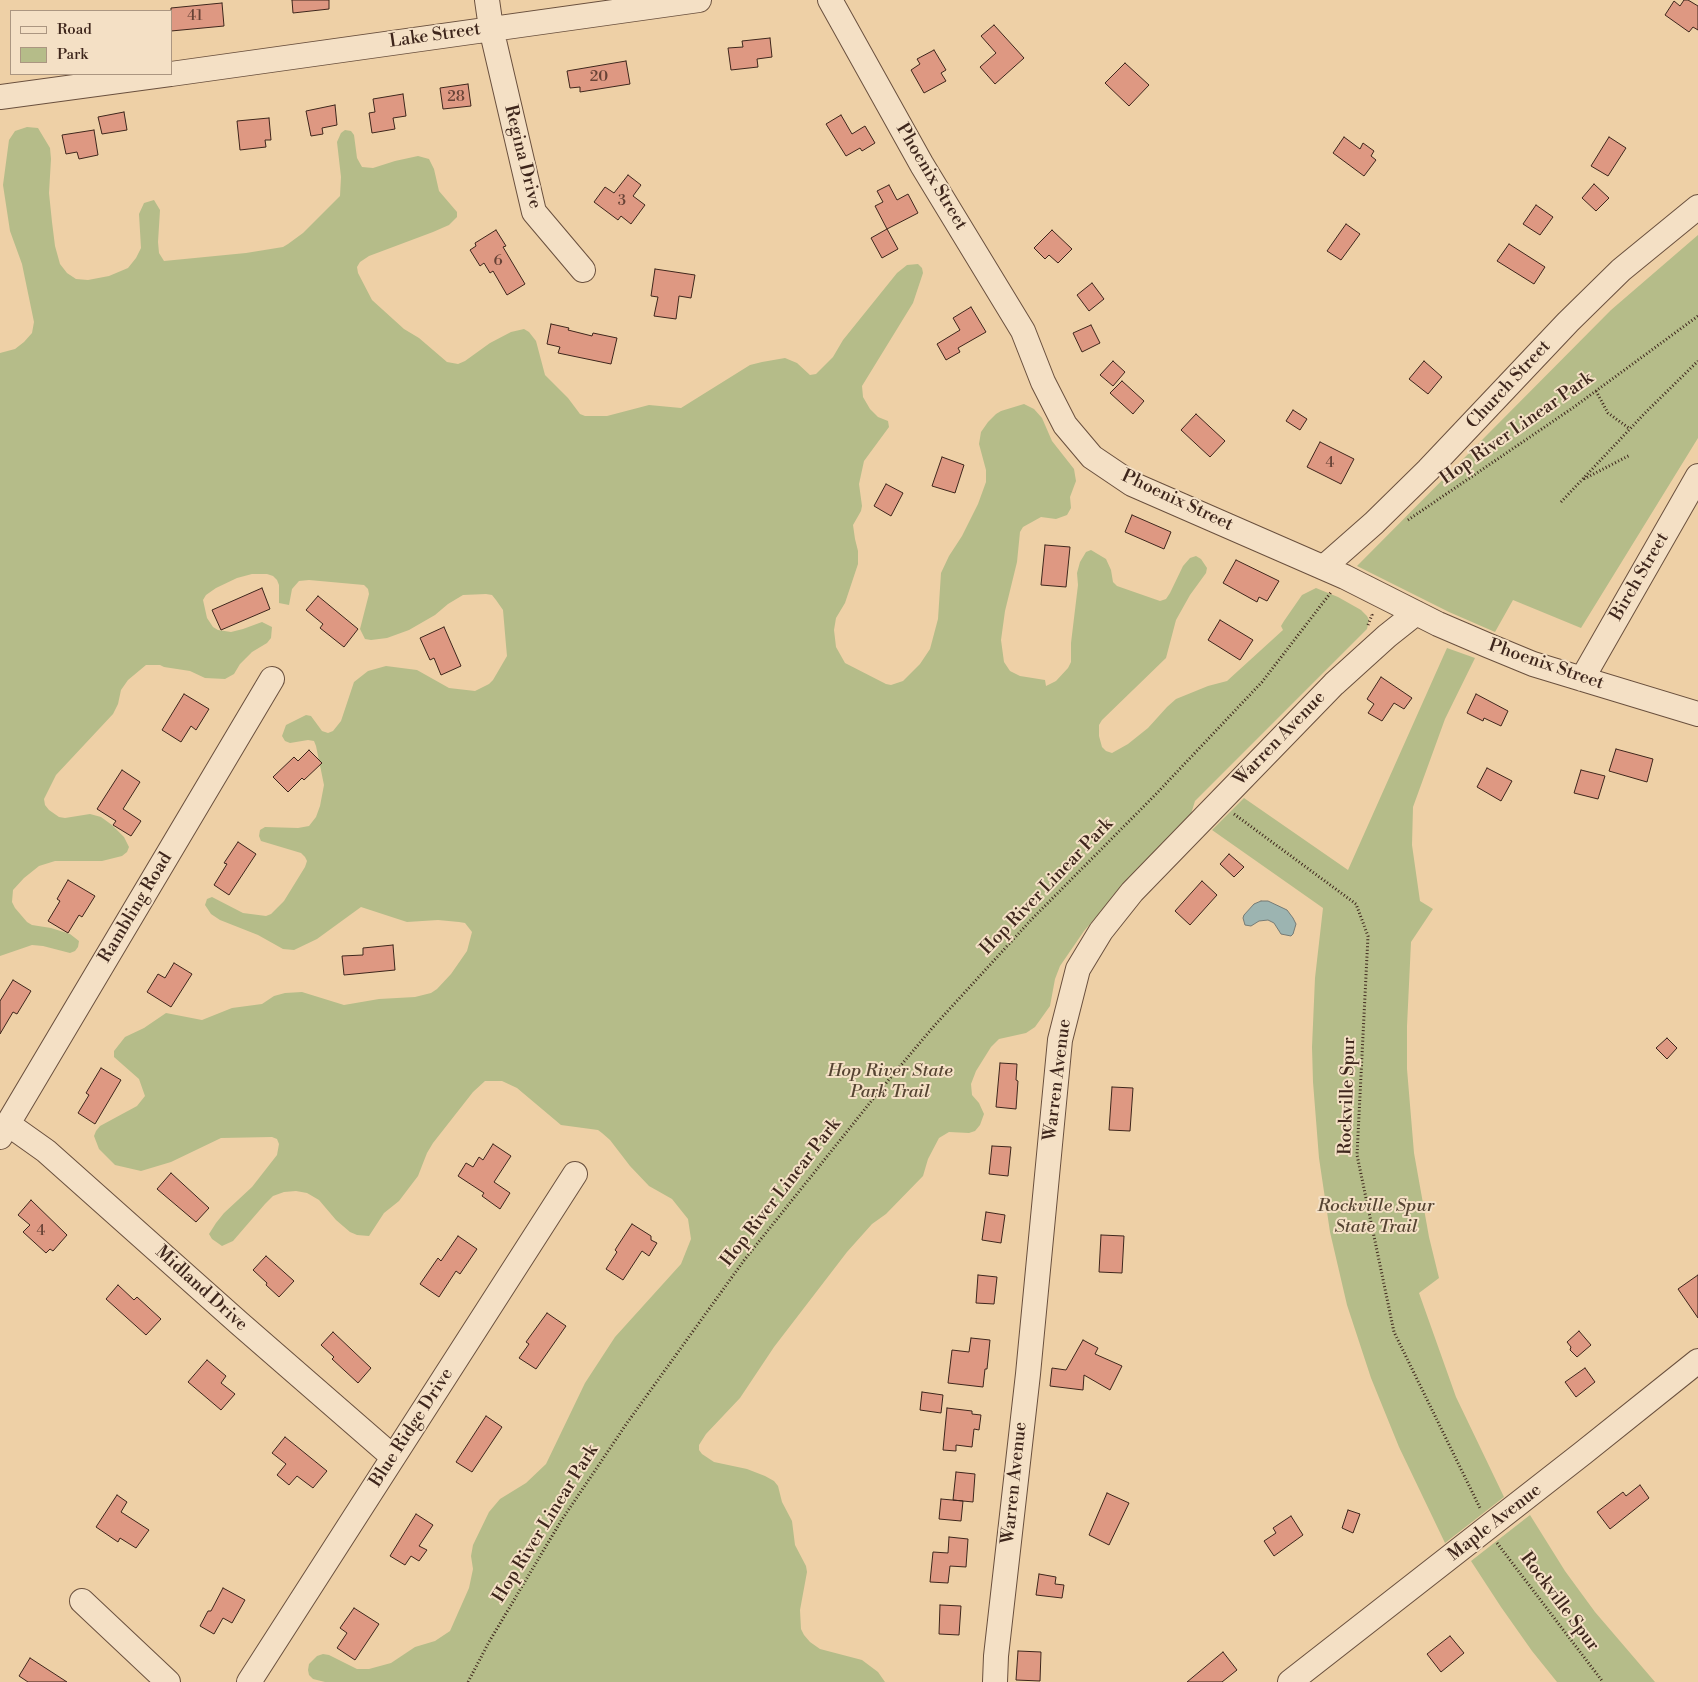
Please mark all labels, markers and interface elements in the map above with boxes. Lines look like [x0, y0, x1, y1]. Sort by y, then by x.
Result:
house number: 41 [187, 7, 203, 25]
legend [10, 10, 172, 75]
street label: Lake Street [388, 19, 482, 53]
text: Road [57, 20, 92, 39]
text: Park [57, 45, 88, 64]
house number: 20 [590, 68, 608, 86]
house number: 28 [447, 88, 465, 106]
street label: Regina Drive [499, 103, 545, 211]
street label: Phoenix Street [891, 120, 971, 234]
house number: 3 [618, 192, 626, 210]
house number: 6 [493, 252, 503, 270]
street label: Church Street [1463, 336, 1555, 434]
street label: Hop River Linear Park [1436, 368, 1598, 490]
house number: 4 [1326, 454, 1334, 472]
street label: Phoenix Street [1118, 466, 1236, 536]
street label: Birch Street [1606, 529, 1674, 625]
street label: Phoenix Street [1485, 635, 1607, 695]
street label: Warren Avenue [1230, 687, 1330, 791]
street label: Hop River Linear Park [976, 814, 1118, 960]
street label: Rambling Road [95, 849, 177, 967]
street label: Warren Avenue [1040, 1018, 1076, 1142]
street label: Rockville Spur [1335, 1037, 1361, 1155]
park label: Hop River State Park Trail [827, 1061, 953, 1104]
street label: Hop River Linear Park [716, 1115, 846, 1271]
park label: Rockville Spur State Trail [1318, 1196, 1434, 1238]
house number: 4 [37, 1222, 45, 1240]
street label: Midland Drive [150, 1242, 252, 1336]
street label: Blue Ridge Drive [366, 1365, 458, 1491]
street label: Warren Avenue [998, 1421, 1032, 1545]
street label: Hop River Linear Park [489, 1441, 603, 1607]
street label: Maple Avenue [1444, 1480, 1546, 1566]
street label: Rockville Spur [1515, 1548, 1603, 1656]

